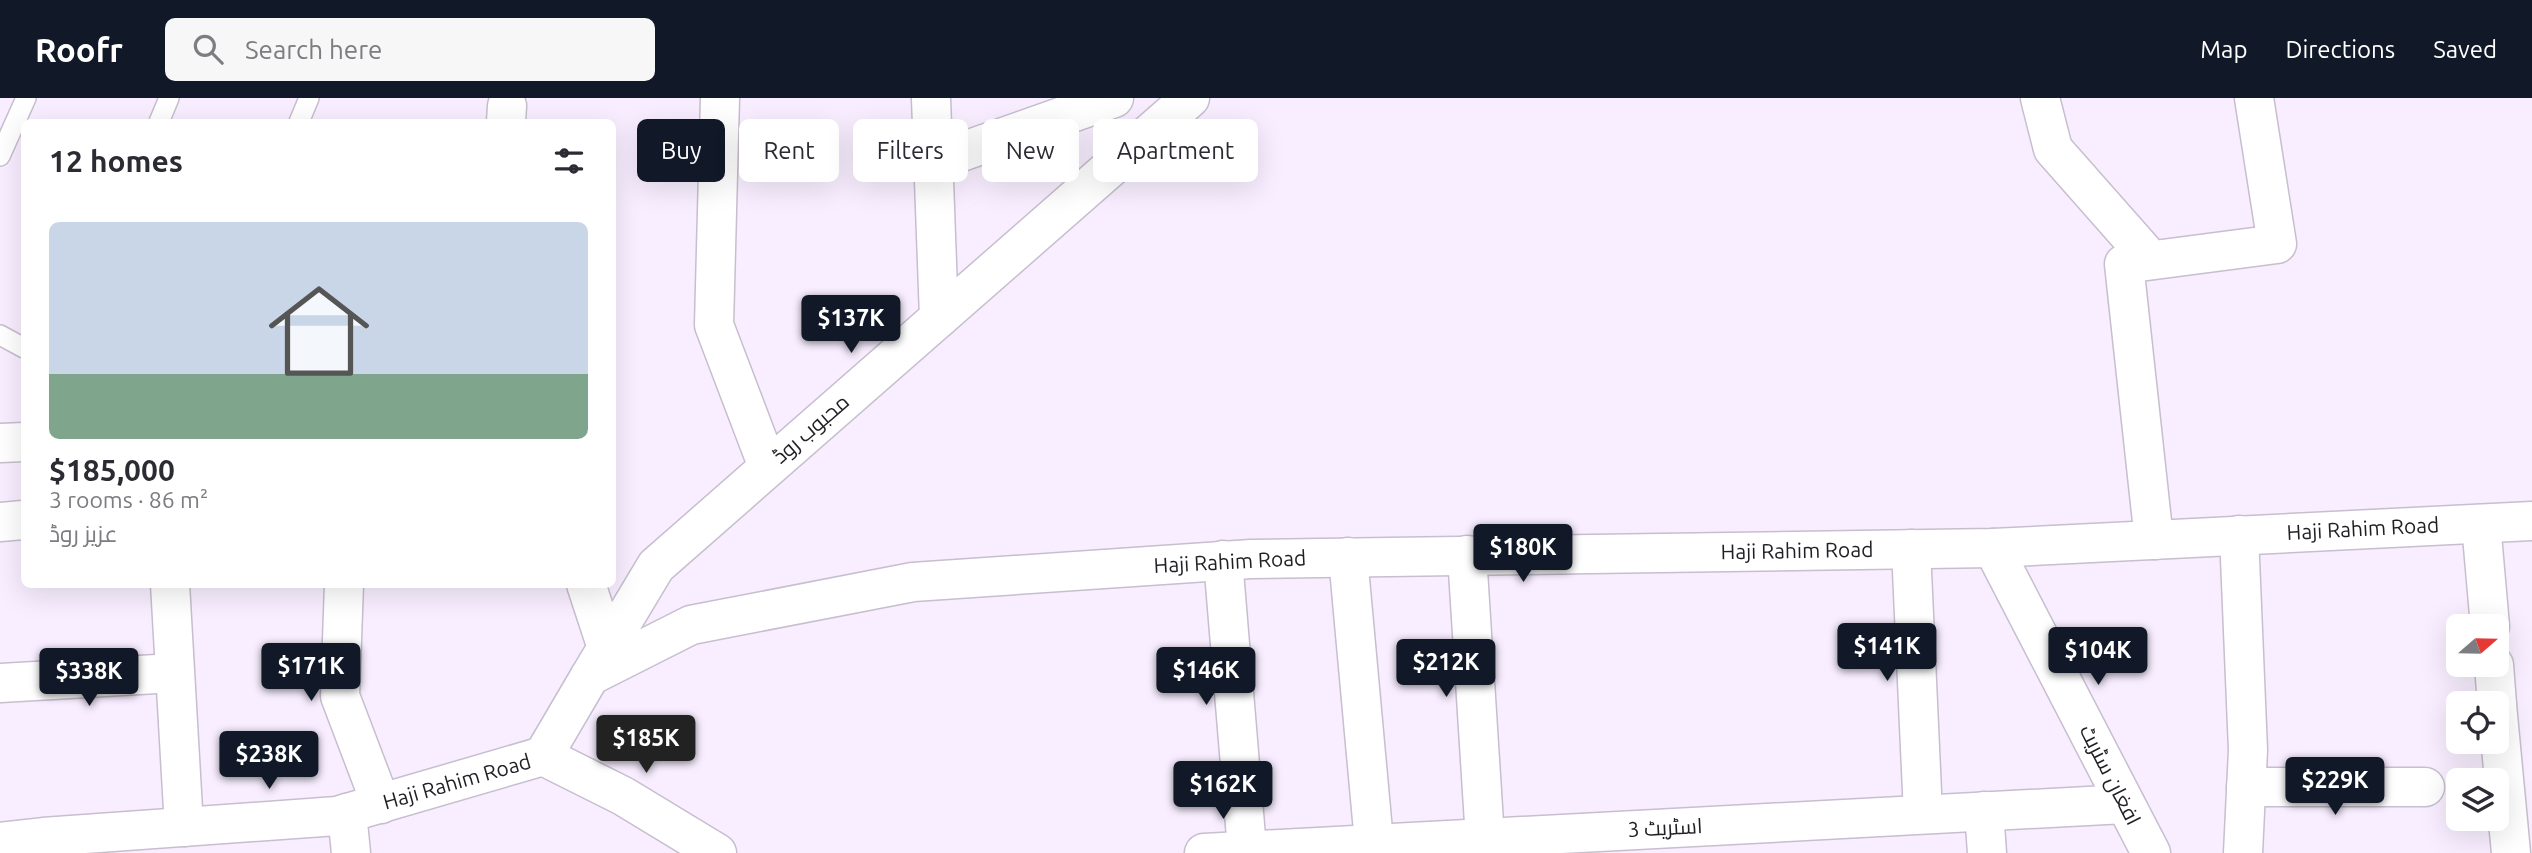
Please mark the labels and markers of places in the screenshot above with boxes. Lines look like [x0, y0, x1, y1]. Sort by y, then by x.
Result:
pin: $137K [802, 296, 900, 355]
pin: $180K [1474, 524, 1572, 584]
pin: $141K [1838, 624, 1936, 683]
pin: $104K [2049, 628, 2147, 687]
pin: $212K [1397, 640, 1495, 699]
pin: $171K [262, 644, 360, 703]
pin: $338K [40, 648, 138, 708]
pin: $146K [1157, 648, 1255, 707]
pin: $185K [597, 716, 695, 775]
pin: $238K [220, 732, 318, 791]
pin: $229K [2286, 758, 2384, 817]
pin: $162K [1174, 762, 1272, 821]

